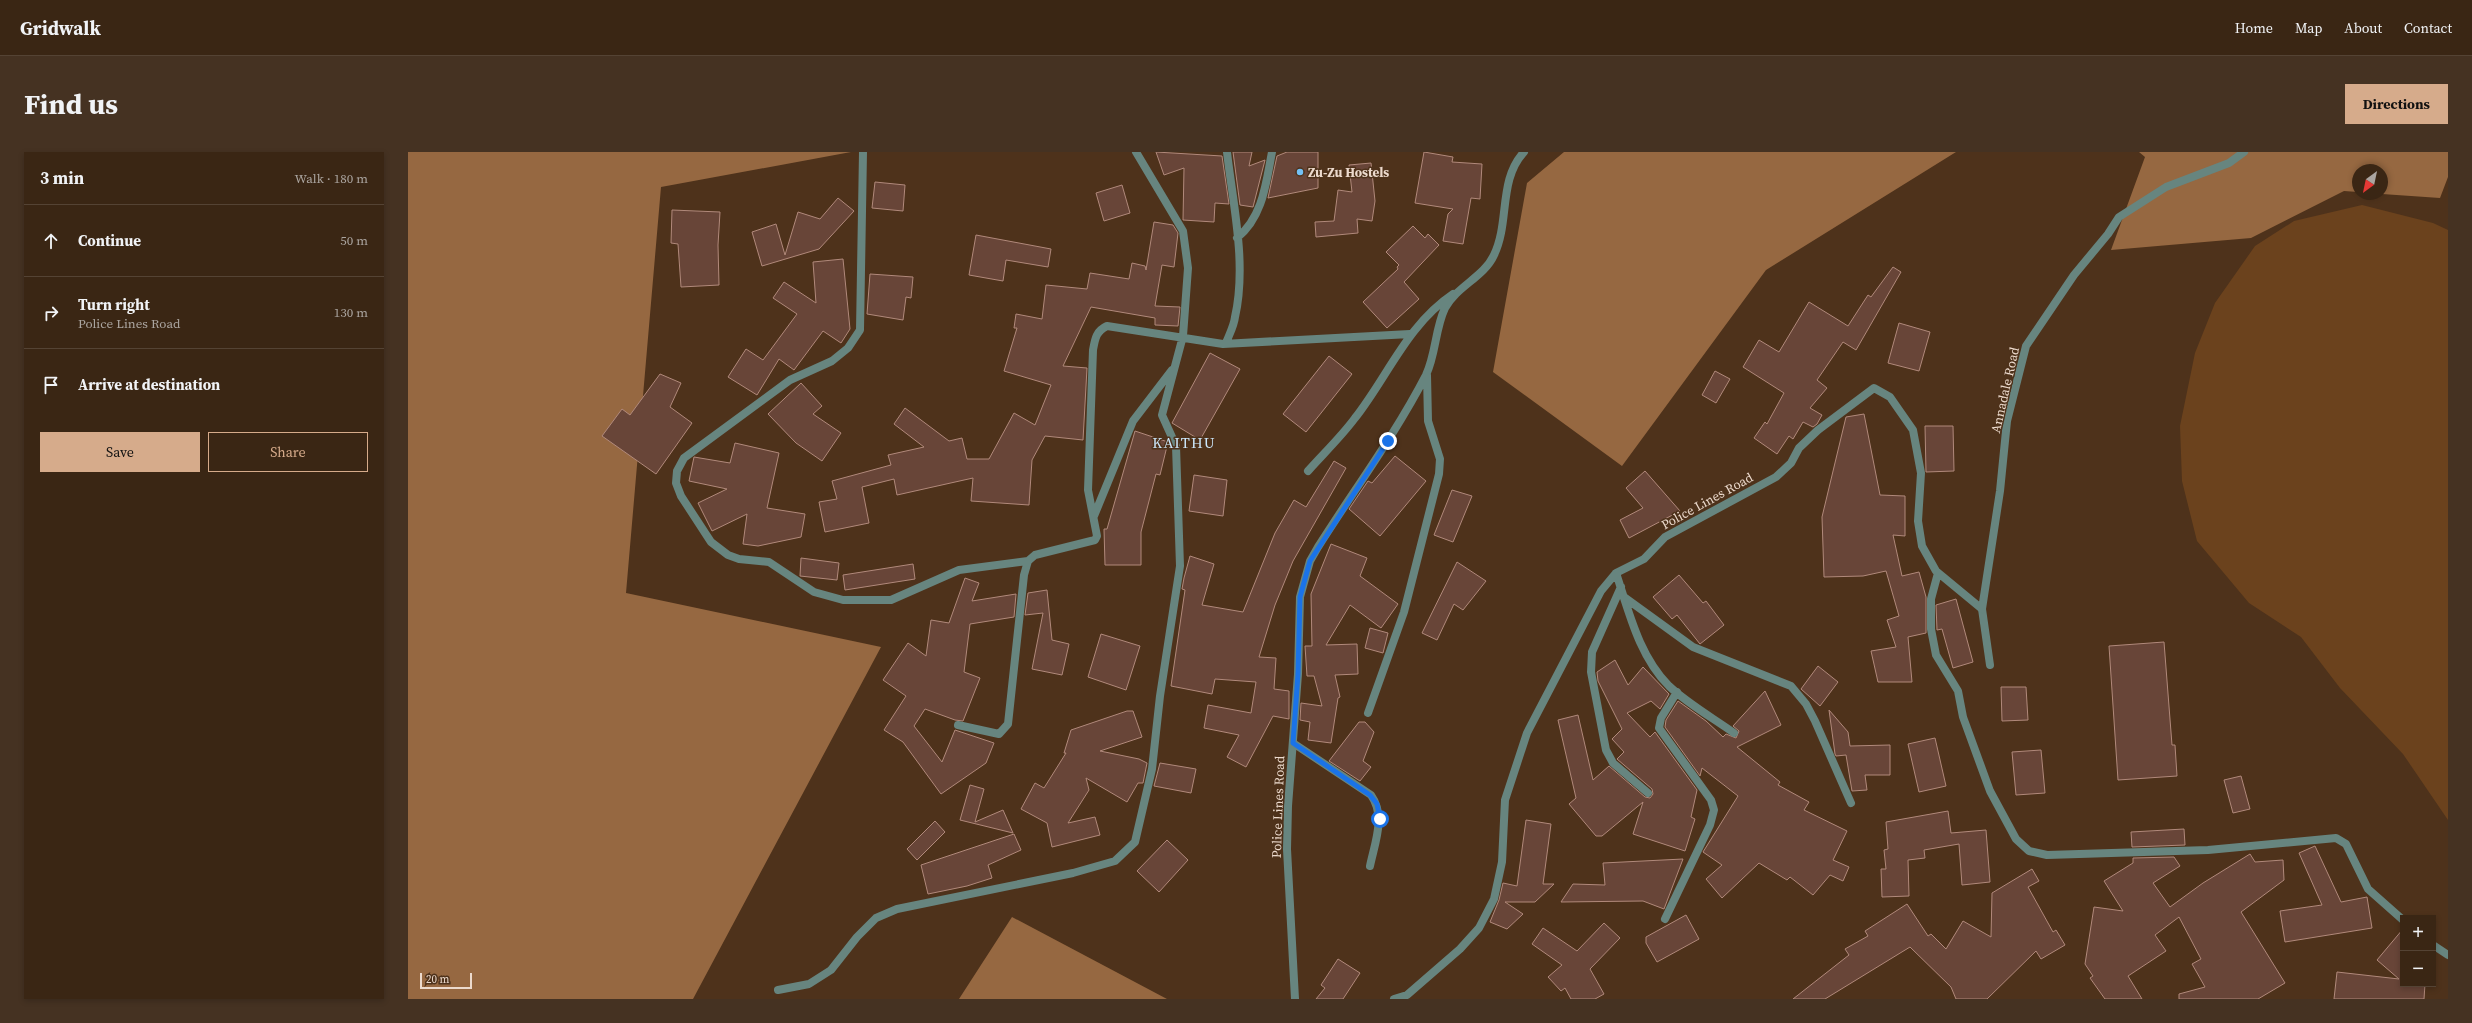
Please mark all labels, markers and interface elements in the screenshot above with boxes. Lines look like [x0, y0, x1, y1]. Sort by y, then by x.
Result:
text: Gridwalk [20, 15, 101, 41]
text: Home [2235, 18, 2273, 38]
text: Map [2295, 18, 2322, 38]
text: About [2344, 18, 2382, 38]
text: Contact [2404, 18, 2452, 38]
button: Directions [2345, 84, 2448, 124]
text: Find us [24, 85, 118, 123]
place label: Zu-Zu Hostels [1308, 164, 1389, 181]
north arrow [2352, 164, 2388, 200]
text: 3 min [40, 166, 84, 190]
marker: Zu-Zu Hostels [1295, 167, 1305, 177]
text: Walk · 180 m [295, 170, 368, 187]
icon: ahead [40, 230, 62, 252]
text: Continue [78, 230, 141, 251]
text: 50 m [340, 232, 368, 249]
text: Turn right [78, 294, 150, 315]
icon: right [40, 302, 62, 324]
text: 130 m [334, 304, 368, 321]
text: Police Lines Road [78, 315, 180, 332]
street label: Annadale Road [1987, 345, 2023, 435]
icon: arrive [40, 374, 62, 396]
text: Arrive at destination [78, 374, 220, 395]
button: Save [40, 432, 200, 472]
button: Share [208, 432, 368, 472]
district label: KAITHU [1152, 432, 1216, 453]
route end [1379, 432, 1397, 450]
street label: Police Lines Road [1658, 468, 1756, 533]
street label: Police Lines Road [1268, 755, 1288, 858]
route start [1371, 810, 1389, 828]
map controls [2400, 915, 2436, 987]
button: + [2400, 915, 2436, 951]
button: − [2400, 951, 2436, 987]
scale bar [420, 971, 472, 990]
text: 20 m [426, 972, 449, 987]

